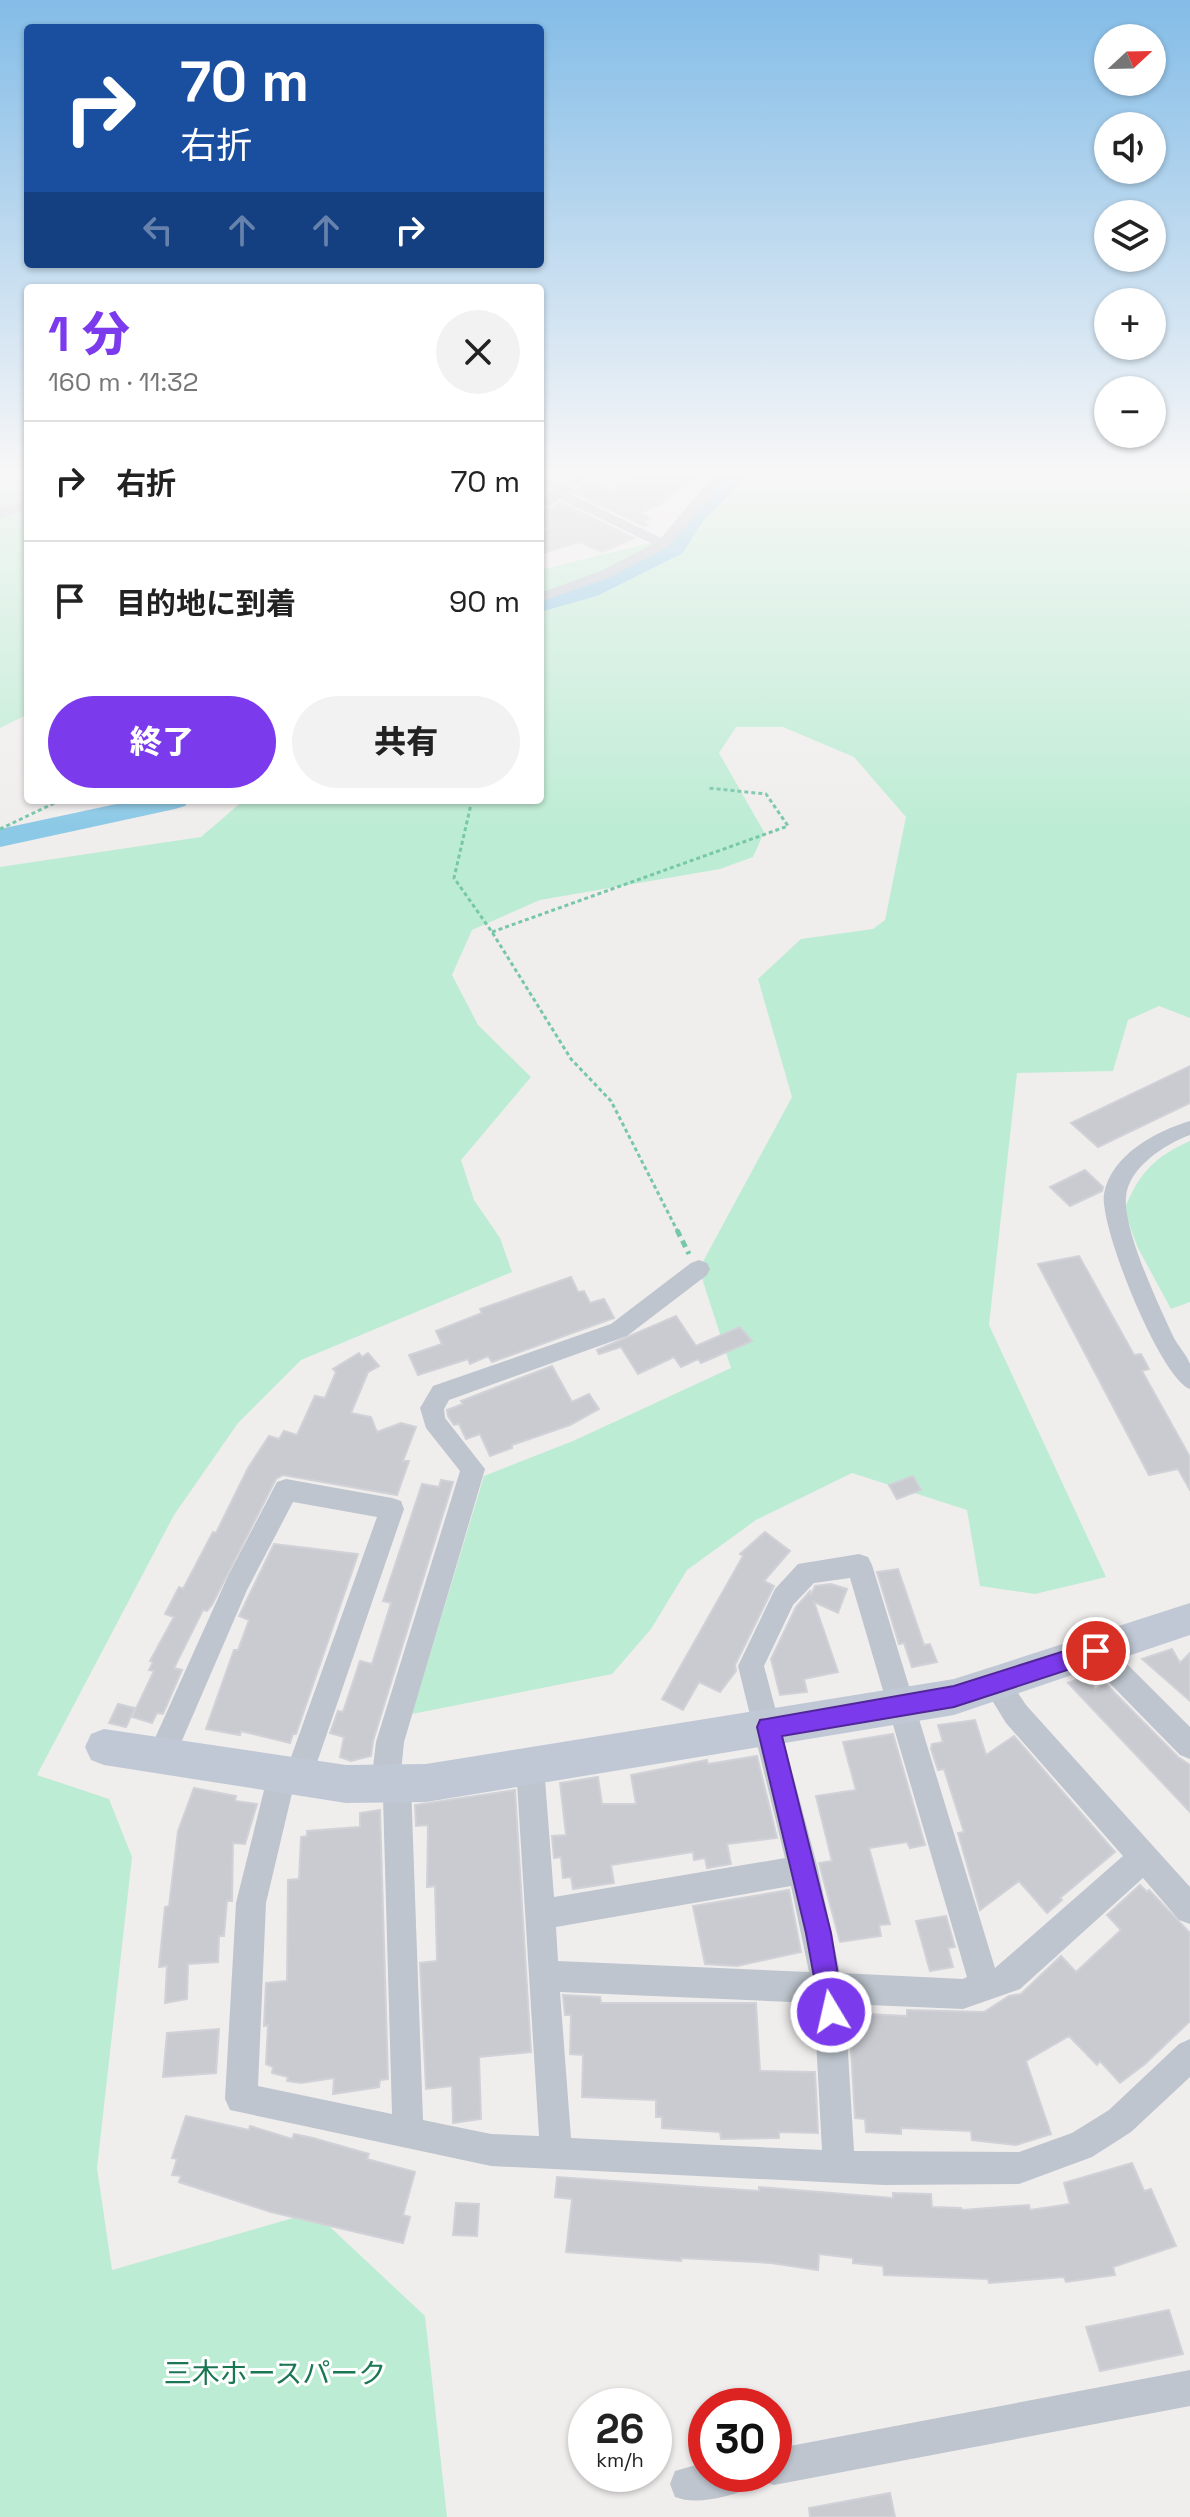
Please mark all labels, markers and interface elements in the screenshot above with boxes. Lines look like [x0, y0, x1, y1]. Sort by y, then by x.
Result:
north arrow [1094, 24, 1166, 96]
map controls [1094, 24, 1166, 448]
text: 70 m [180, 46, 309, 117]
icon: right [48, 56, 152, 160]
button: sound [1094, 112, 1166, 184]
text: 右折 [180, 123, 252, 169]
button: layers [1094, 200, 1166, 272]
icon: left [136, 208, 180, 252]
icon: ahead [220, 208, 264, 252]
icon: ahead [304, 208, 348, 252]
icon: right [388, 208, 432, 252]
button: + [1094, 288, 1166, 360]
text: 1 分 [48, 304, 130, 365]
button: close [436, 310, 520, 394]
text: 160 m · 11:32 [48, 365, 198, 399]
button: − [1094, 376, 1166, 448]
icon: right [48, 459, 92, 503]
text: 70 m [451, 462, 520, 501]
text: 右折 [116, 464, 176, 503]
icon: arrive [48, 579, 92, 623]
text: 90 m [449, 582, 520, 621]
text: 目的地に到着 [116, 584, 296, 623]
button: 終了 [48, 696, 276, 788]
button: 共有 [292, 696, 520, 788]
pin [1062, 1617, 1130, 1685]
icon: arrive [1074, 1629, 1118, 1673]
position arrow [789, 1970, 873, 2054]
park label: 三木ホースパーク [164, 2355, 386, 2391]
speed limit sign: 30 [688, 2388, 792, 2492]
text: 26 [596, 2404, 644, 2455]
text: km/h [596, 2447, 644, 2473]

